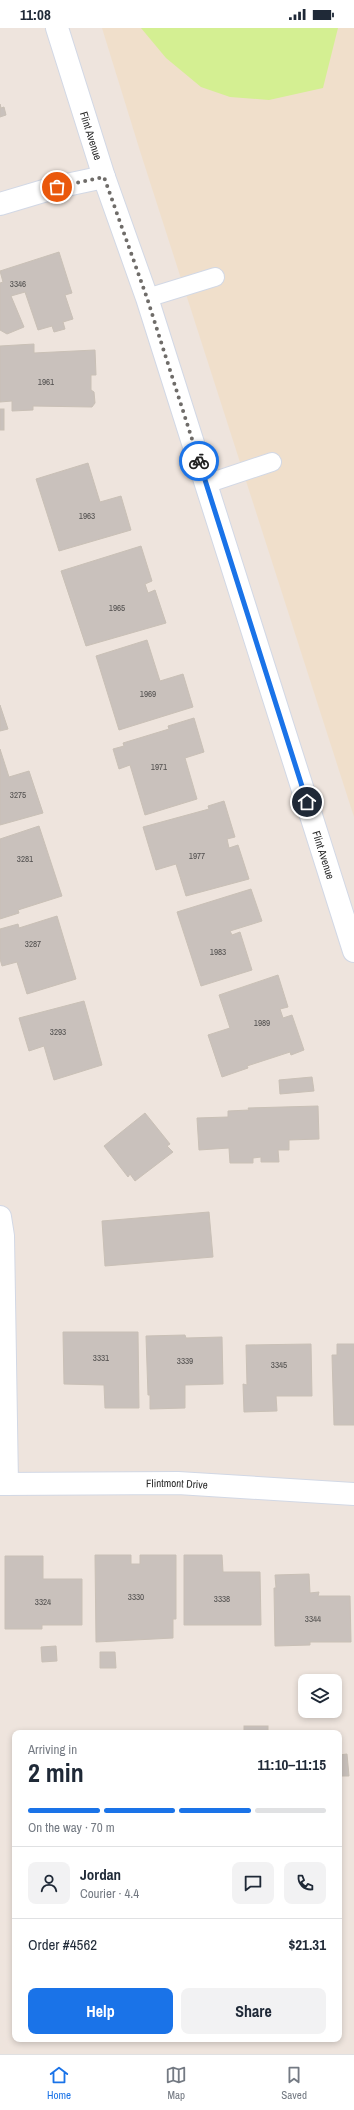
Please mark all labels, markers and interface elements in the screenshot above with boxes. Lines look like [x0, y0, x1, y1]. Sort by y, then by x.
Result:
text: 11:08 [20, 4, 51, 25]
street label: Flint Avenue [77, 110, 105, 162]
pin [40, 170, 74, 204]
icon: bag [46, 176, 68, 198]
house number: 3346 [10, 278, 26, 290]
house number: 1961 [38, 376, 54, 388]
courier [179, 441, 219, 481]
icon: bike [188, 450, 210, 472]
house number: 1963 [79, 510, 95, 522]
house number: 1965 [109, 602, 125, 614]
house number: 1969 [140, 688, 156, 700]
house number: 1971 [151, 761, 167, 773]
pin [290, 785, 324, 819]
house number: 3275 [10, 789, 26, 801]
icon: home [296, 791, 318, 813]
street label: Flint Avenue [309, 829, 338, 881]
house number: 1977 [189, 850, 205, 862]
house number: 3281 [17, 853, 33, 865]
house number: 3287 [25, 938, 41, 950]
house number: 1983 [210, 946, 226, 958]
house number: 1989 [254, 1017, 270, 1029]
house number: 3293 [50, 1026, 66, 1038]
house number: 3331 [93, 1352, 109, 1364]
house number: 3339 [177, 1355, 193, 1367]
house number: 3345 [271, 1359, 287, 1371]
street label: Flintmont Drive [146, 1476, 208, 1492]
house number: 3330 [128, 1591, 144, 1603]
house number: 3338 [214, 1593, 230, 1605]
house number: 3324 [35, 1596, 51, 1608]
house number: 3344 [305, 1613, 321, 1625]
map controls [298, 1674, 342, 1718]
button: layers [298, 1674, 342, 1718]
text: Arriving in [28, 1741, 77, 1758]
text: 11:10–11:15 [258, 1754, 326, 1775]
text: 2 min [28, 1755, 84, 1790]
text: On the way · 70 m [28, 1819, 115, 1836]
button: person [28, 1862, 70, 1904]
button: chat [232, 1862, 274, 1904]
button: phone [284, 1862, 326, 1904]
text: Jordan [80, 1864, 121, 1885]
text: Courier · 4.4 [80, 1885, 139, 1902]
text: Order #4562 [28, 1934, 97, 1955]
text: $21.31 [288, 1934, 326, 1955]
button: Help [28, 1988, 173, 2034]
button: Share [181, 1988, 326, 2034]
tab: Home [47, 2064, 71, 2102]
tab: Map [165, 2064, 187, 2102]
tab: Saved [281, 2064, 307, 2102]

